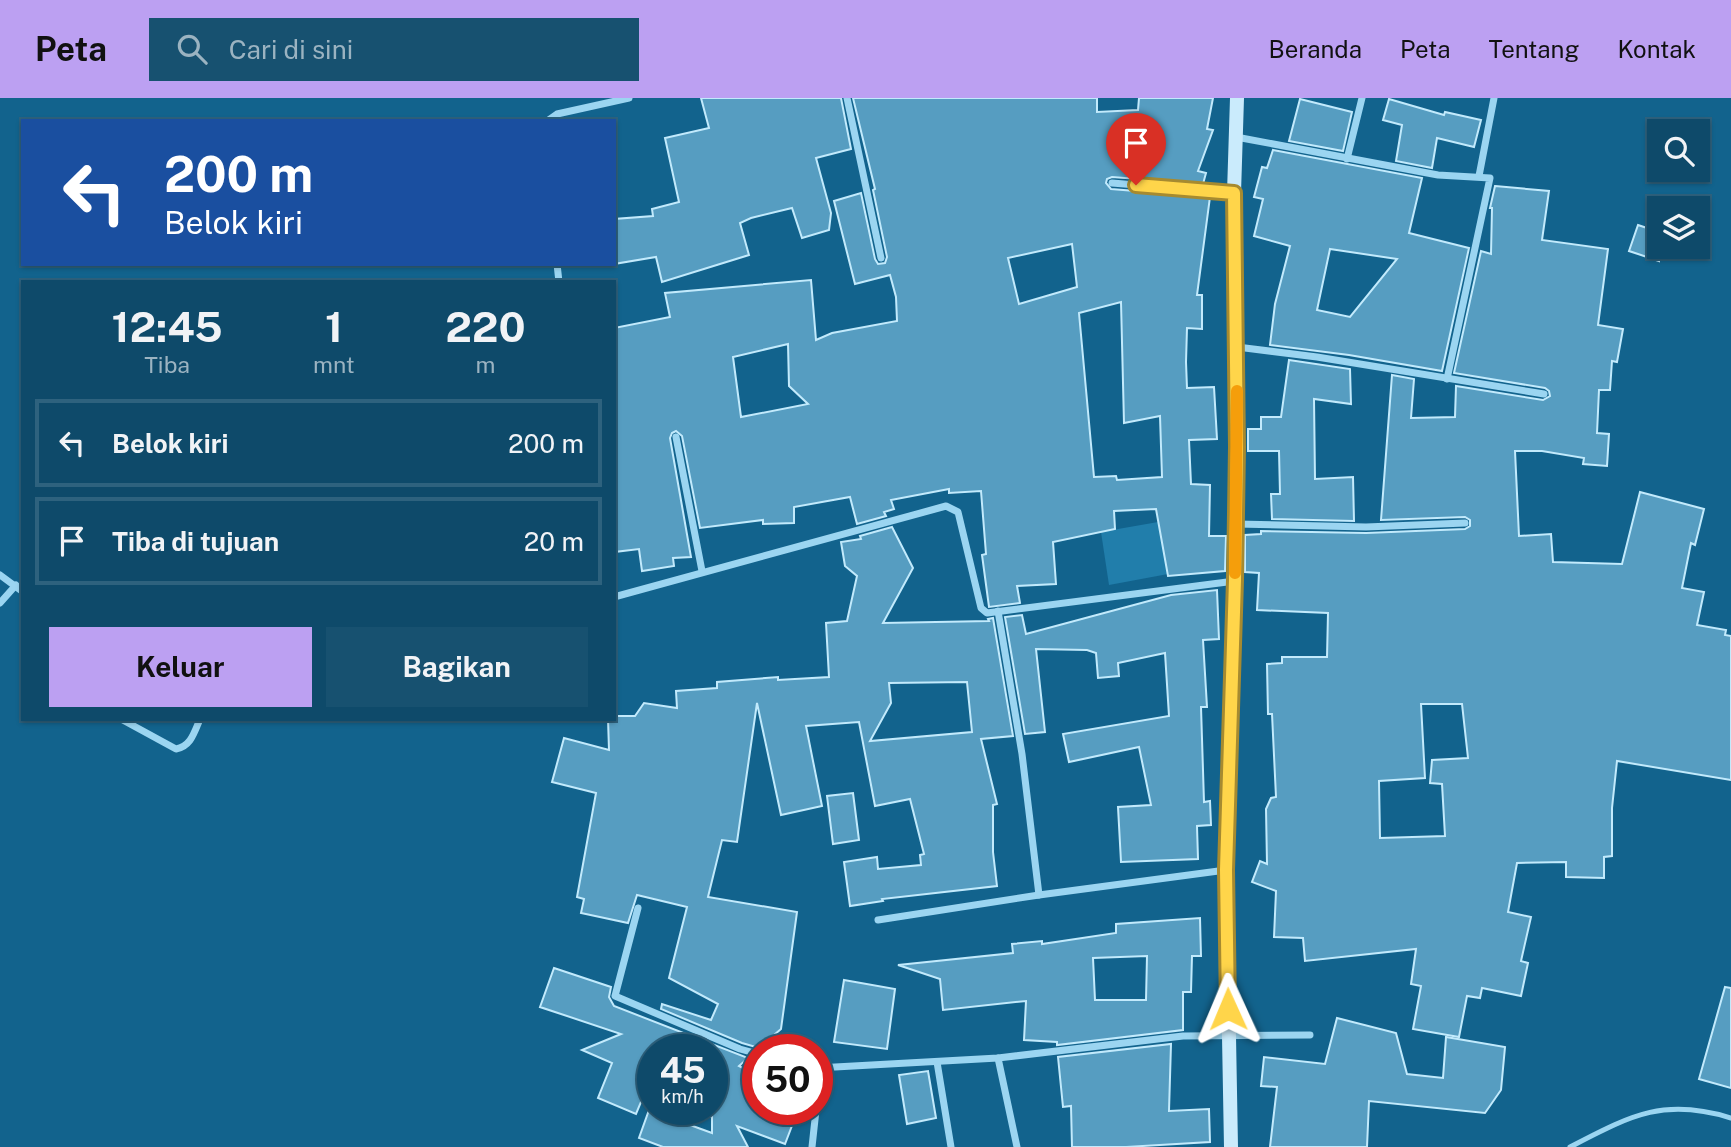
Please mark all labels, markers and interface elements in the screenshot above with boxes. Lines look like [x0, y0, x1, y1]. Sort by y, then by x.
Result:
search box [149, 18, 639, 81]
text: Peta [35, 30, 107, 68]
icon: search [173, 30, 211, 68]
text: Cari di sini [229, 34, 353, 65]
text: Beranda [1268, 35, 1362, 63]
text: Peta [1400, 35, 1451, 63]
text: Tentang [1489, 35, 1579, 63]
text: Kontak [1617, 35, 1696, 63]
pin [1106, 113, 1166, 185]
map controls [1647, 119, 1710, 259]
button: search [1647, 119, 1710, 182]
icon: arrive [1117, 124, 1155, 162]
text: 200 m [164, 145, 313, 203]
icon: left [49, 147, 140, 238]
button: layers [1647, 196, 1710, 259]
text: Belok kiri [164, 204, 303, 241]
text: 12:45 [111, 302, 223, 351]
text: 1 [325, 302, 343, 351]
text: 220 [445, 302, 526, 351]
text: Tiba [144, 351, 190, 378]
text: mnt [313, 351, 355, 378]
text: m [475, 351, 495, 378]
icon: left [53, 424, 91, 462]
text: Belok kiri [112, 428, 228, 459]
text: 200 m [508, 428, 584, 459]
icon: arrive [53, 522, 91, 560]
text: Tiba di tujuan [112, 526, 279, 557]
text: 20 m [524, 526, 584, 557]
button: Keluar [49, 627, 312, 707]
button: Bagikan [326, 627, 588, 707]
position arrow [1191, 972, 1265, 1046]
speed limit sign: 50 [742, 1034, 833, 1125]
text: 45 [659, 1050, 706, 1091]
text: km/h [661, 1086, 704, 1107]

